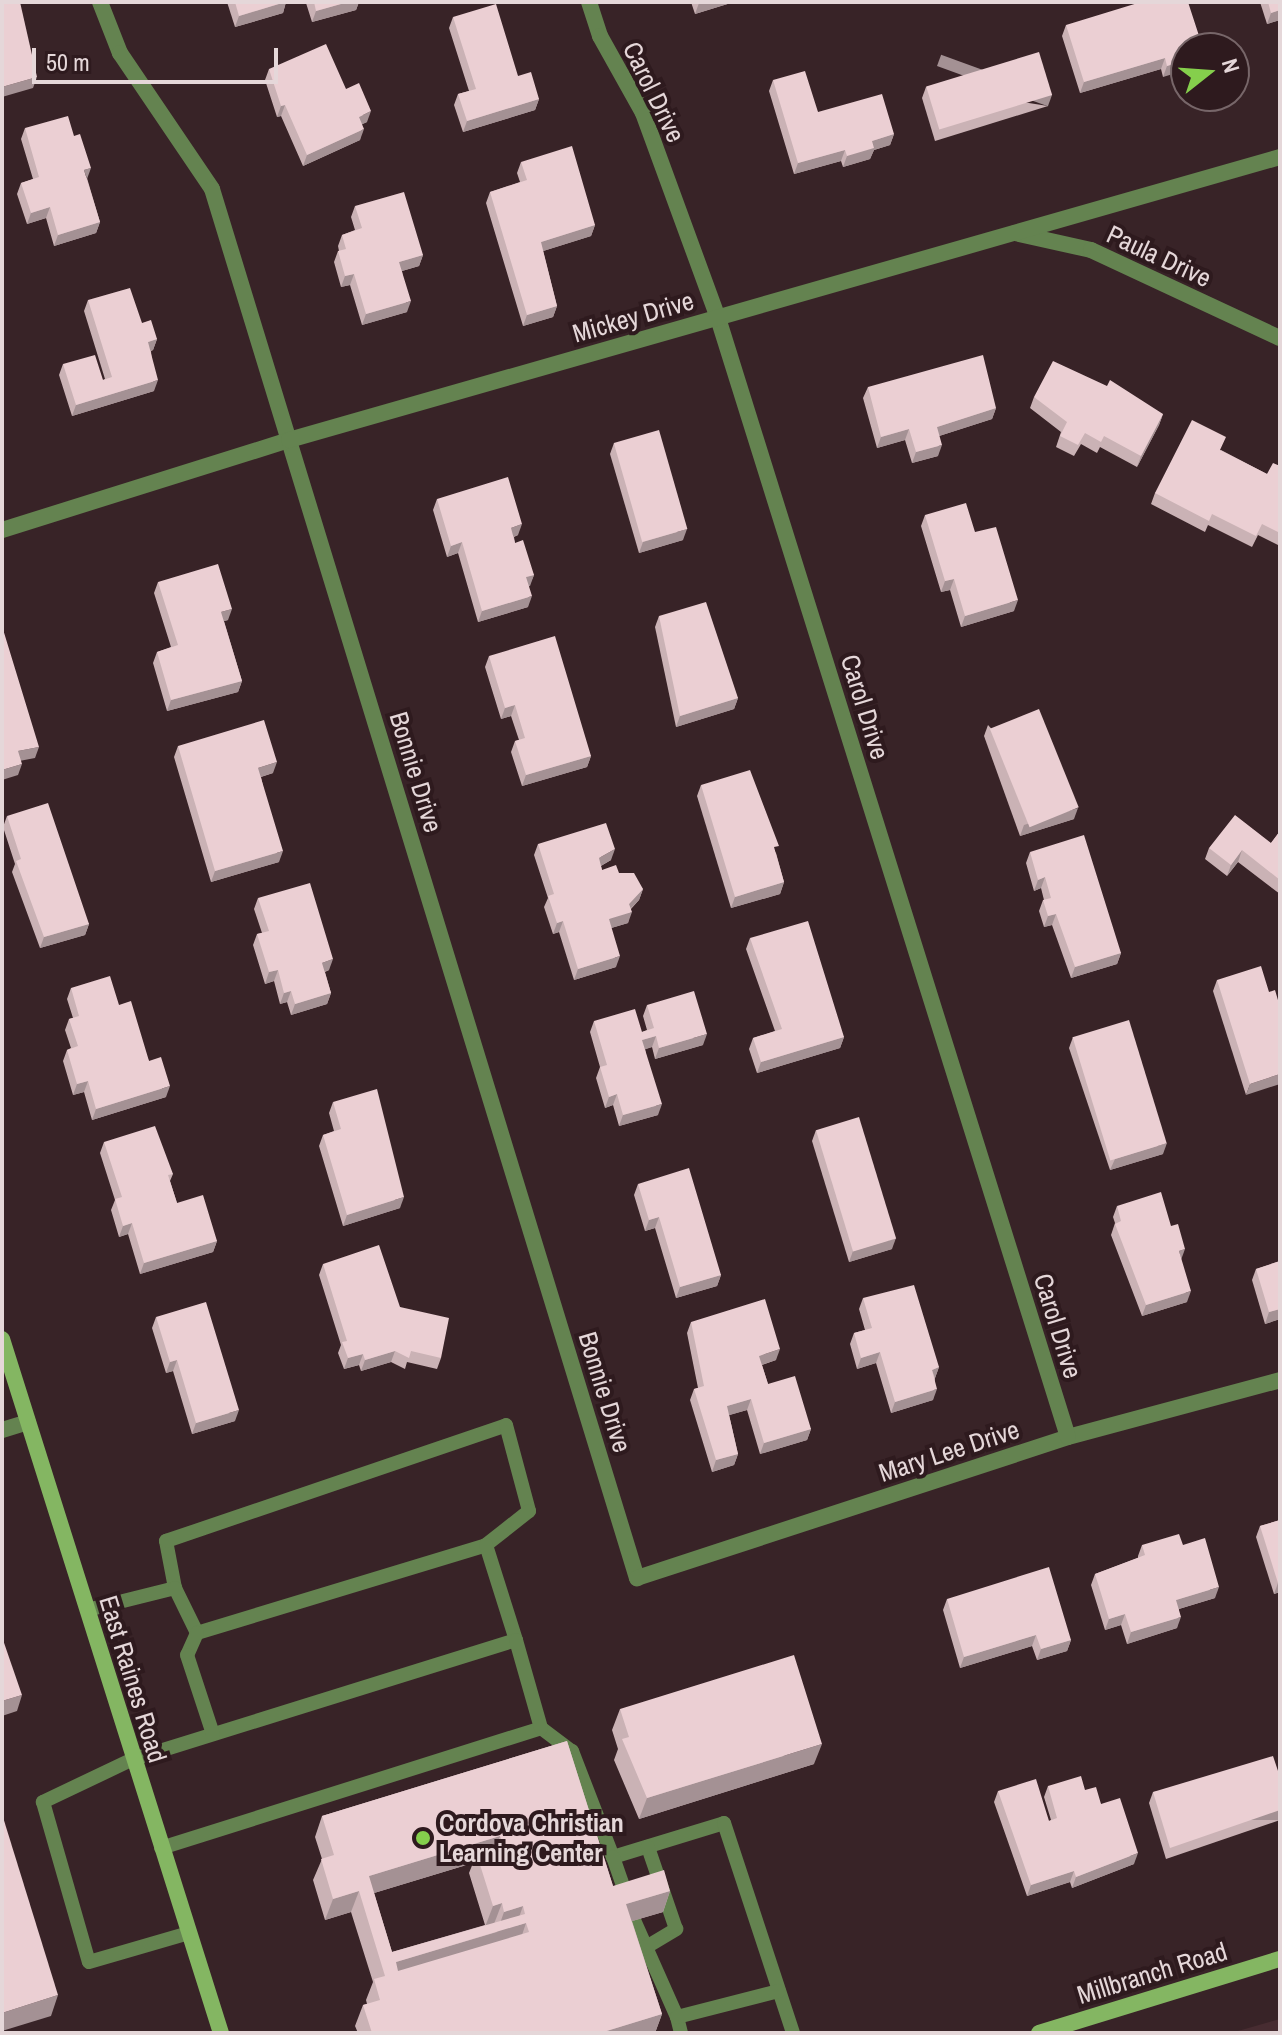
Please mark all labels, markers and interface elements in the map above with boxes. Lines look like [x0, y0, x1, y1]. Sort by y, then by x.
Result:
scale bar [36, 32, 282, 82]
north arrow [1170, 32, 1250, 112]
street label: Carol Drive [616, 37, 692, 147]
text: 50 m [46, 46, 90, 78]
text: N [1215, 55, 1247, 76]
street label: Paula Drive [1102, 218, 1216, 294]
street label: Mickey Drive [569, 285, 697, 349]
street label: Carol Drive [834, 651, 896, 763]
street label: Bonnie Drive [383, 708, 449, 836]
street label: Carol Drive [1027, 1270, 1089, 1382]
street label: Bonnie Drive [572, 1328, 638, 1456]
street label: Mary Lee Drive [875, 1414, 1023, 1488]
street label: East Raines Road [93, 1592, 173, 1766]
place label: Cordova Christian Learning Center [439, 1807, 624, 1868]
marker: Cordova Christian Learning Center [414, 1829, 432, 1847]
street label: Millbranch Road [1073, 1935, 1231, 2011]

